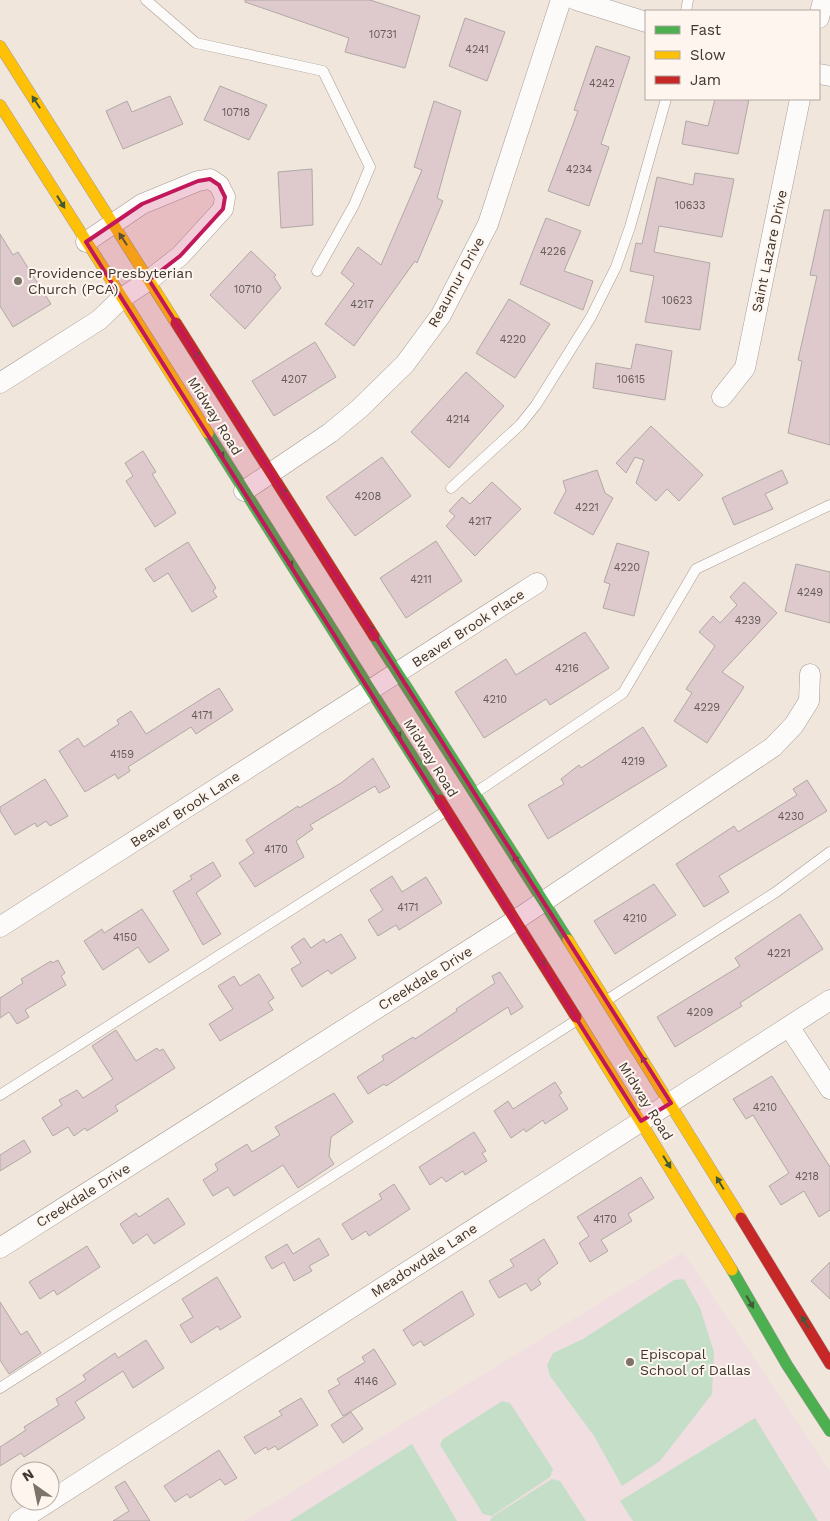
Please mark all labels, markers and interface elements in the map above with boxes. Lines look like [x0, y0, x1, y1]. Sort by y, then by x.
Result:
legend [645, 10, 820, 100]
text: Fast [690, 21, 722, 39]
house number: 10731 [369, 28, 397, 41]
house number: 4241 [465, 43, 489, 56]
text: Slow [690, 46, 726, 64]
text: Jam [690, 71, 721, 89]
house number: 4242 [589, 77, 615, 90]
one-way arrow [31, 95, 40, 109]
house number: 10718 [222, 106, 250, 119]
house number: 4234 [566, 163, 592, 176]
street label: Saint Lazare Drive [748, 188, 790, 314]
one-way arrow [56, 196, 66, 209]
house number: 10633 [675, 199, 705, 212]
one-way arrow [118, 232, 128, 246]
street label: Reaumur Drive [425, 234, 487, 330]
house number: 4226 [540, 245, 566, 258]
place label: Providence Presbyterian Church (PCA) [28, 265, 193, 297]
marker: Providence Presbyterian Church (PCA) [12, 275, 24, 287]
house number: 10710 [234, 283, 262, 296]
house number: 10623 [662, 294, 692, 307]
house number: 4217 [350, 298, 374, 311]
house number: 4220 [500, 333, 526, 346]
one-way arrow [193, 350, 203, 364]
house number: 4207 [281, 373, 307, 386]
house number: 10615 [617, 373, 645, 386]
street label: Midway Road [185, 374, 245, 458]
house number: 4214 [446, 413, 470, 426]
one-way arrow [215, 446, 225, 459]
one-way arrow [280, 488, 290, 501]
house number: 4208 [355, 490, 382, 503]
house number: 4221 [575, 501, 599, 514]
house number: 4217 [468, 515, 492, 528]
one-way arrow [284, 555, 293, 568]
house number: 4220 [614, 561, 640, 574]
house number: 4211 [410, 573, 432, 586]
street label: Beaver Brook Place [409, 586, 527, 670]
house number: 4249 [797, 586, 823, 599]
house number: 4239 [735, 614, 761, 627]
one-way arrow [367, 625, 377, 638]
house number: 4216 [555, 662, 579, 675]
house number: 4210 [483, 693, 507, 706]
house number: 4229 [694, 701, 720, 714]
house number: 4171 [191, 709, 213, 722]
street label: Midway Road [401, 716, 461, 800]
one-way arrow [392, 726, 401, 739]
house number: 4159 [110, 748, 134, 761]
house number: 4219 [621, 755, 645, 768]
street label: Beaver Brook Lane [127, 768, 243, 850]
house number: 4230 [778, 810, 804, 823]
house number: 4170 [264, 843, 288, 856]
one-way arrow [512, 854, 522, 867]
house number: 4171 [397, 901, 419, 914]
house number: 4210 [623, 912, 647, 925]
house number: 4150 [113, 931, 137, 944]
street label: Creekdale Drive [375, 943, 475, 1013]
house number: 4221 [767, 947, 791, 960]
one-way arrow [537, 955, 546, 968]
house number: 4209 [687, 1006, 714, 1019]
one-way arrow [640, 1055, 650, 1068]
street label: Midway Road [616, 1059, 676, 1143]
house number: 4210 [753, 1101, 777, 1114]
one-way arrow [662, 1156, 671, 1169]
street label: Creekdale Drive [33, 1160, 133, 1230]
house number: 4218 [795, 1170, 819, 1183]
one-way arrow [716, 1177, 725, 1190]
house number: 4170 [593, 1213, 617, 1226]
street label: Meadowdale Lane [368, 1220, 480, 1300]
one-way arrow [746, 1295, 755, 1308]
one-way arrow [800, 1316, 809, 1329]
place label: Episcopal School of Dallas [640, 1346, 751, 1378]
marker: Episcopal School of Dallas [624, 1356, 636, 1368]
house number: 4146 [354, 1375, 378, 1388]
north arrow [10, 1461, 60, 1511]
text: N [19, 1466, 37, 1485]

